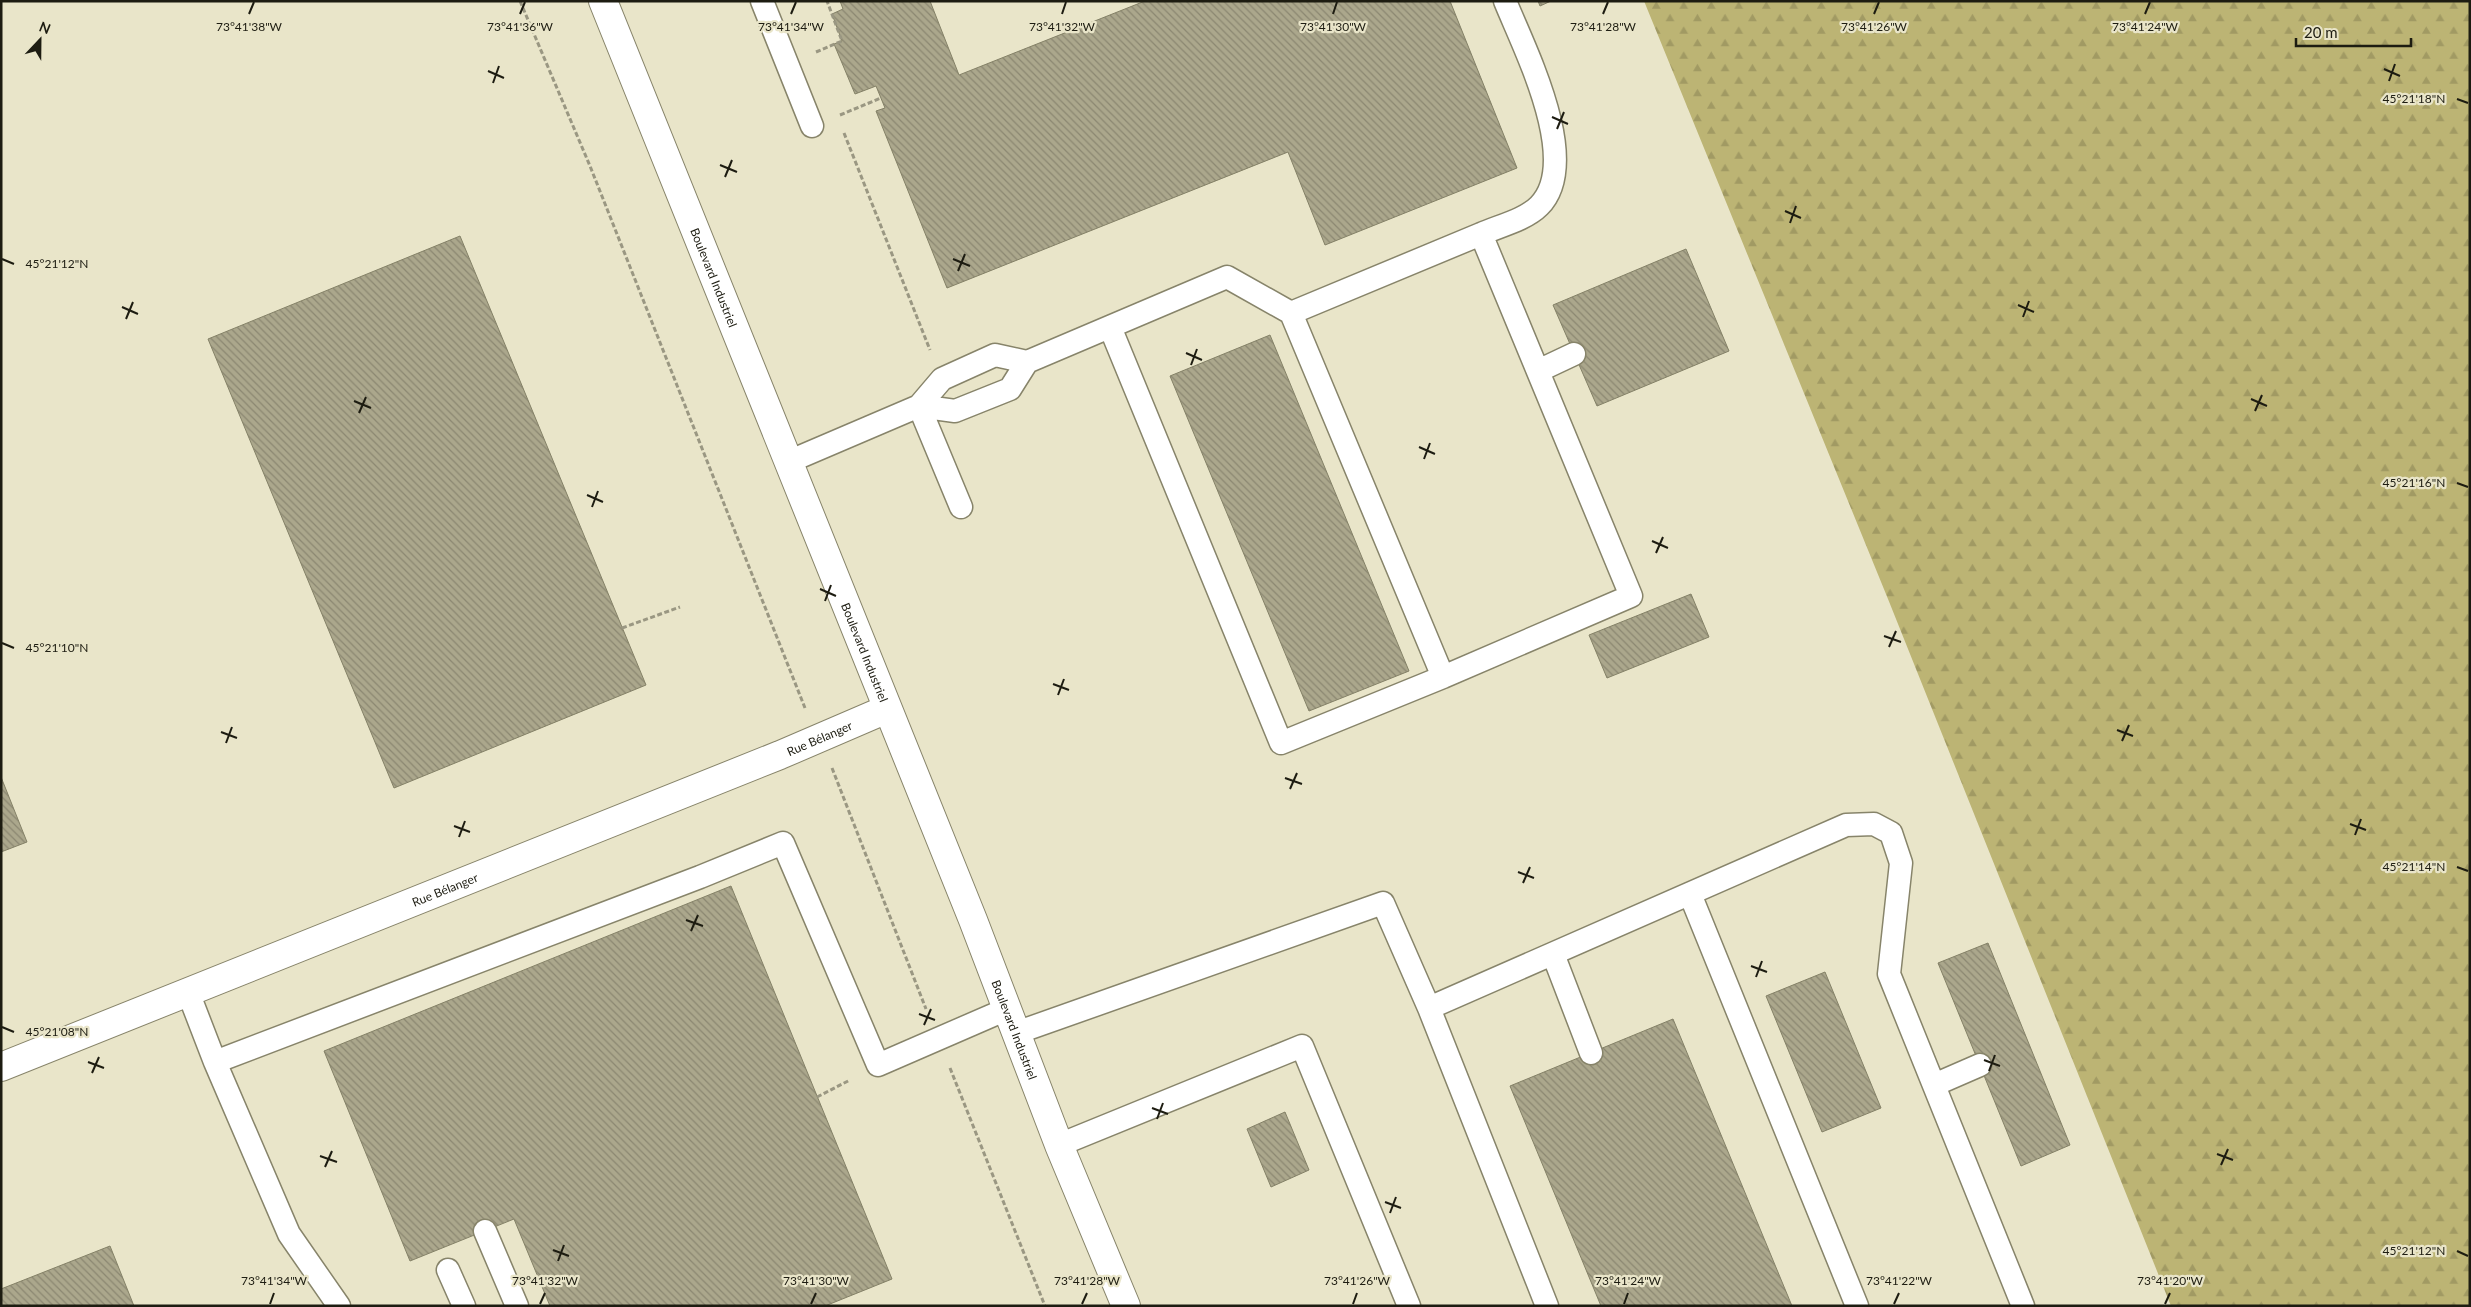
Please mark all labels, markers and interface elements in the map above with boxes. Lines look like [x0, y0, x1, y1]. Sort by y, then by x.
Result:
north arrow [15, 15, 65, 65]
scale bar [2296, 15, 2411, 47]
text: N [37, 18, 53, 37]
text: 73°41'38"W [216, 19, 283, 34]
text: 73°41'36"W [487, 19, 554, 34]
text: 73°41'34"W [758, 19, 825, 34]
text: 73°41'32"W [1029, 19, 1096, 34]
text: 73°41'30"W [1300, 19, 1367, 34]
text: 73°41'28"W [1570, 19, 1637, 34]
text: 73°41'26"W [1841, 19, 1908, 34]
text: 73°41'24"W [2112, 19, 2179, 34]
text: 20 m [2304, 23, 2338, 41]
text: 45°21'18"N [2383, 91, 2445, 106]
street label: Boulevard Industriel [688, 226, 741, 329]
text: 45°21'12"N [26, 256, 88, 271]
text: 45°21'16"N [2383, 475, 2445, 490]
street label: Boulevard Industriel [839, 600, 892, 704]
text: 45°21'10"N [26, 640, 88, 655]
street label: Rue Bélanger [784, 717, 855, 759]
text: 45°21'14"N [2383, 859, 2445, 874]
street label: Rue Bélanger [410, 869, 481, 909]
street label: Boulevard Industriel [989, 978, 1041, 1082]
text: 45°21'08"N [26, 1024, 88, 1039]
text: 45°21'12"N [2383, 1243, 2445, 1258]
text: 73°41'34"W [241, 1273, 308, 1288]
text: 73°41'32"W [512, 1273, 579, 1288]
text: 73°41'30"W [783, 1273, 850, 1288]
text: 73°41'28"W [1054, 1273, 1121, 1288]
text: 73°41'26"W [1324, 1273, 1391, 1288]
text: 73°41'24"W [1595, 1273, 1662, 1288]
text: 73°41'22"W [1866, 1273, 1933, 1288]
text: 73°41'20"W [2137, 1273, 2204, 1288]

